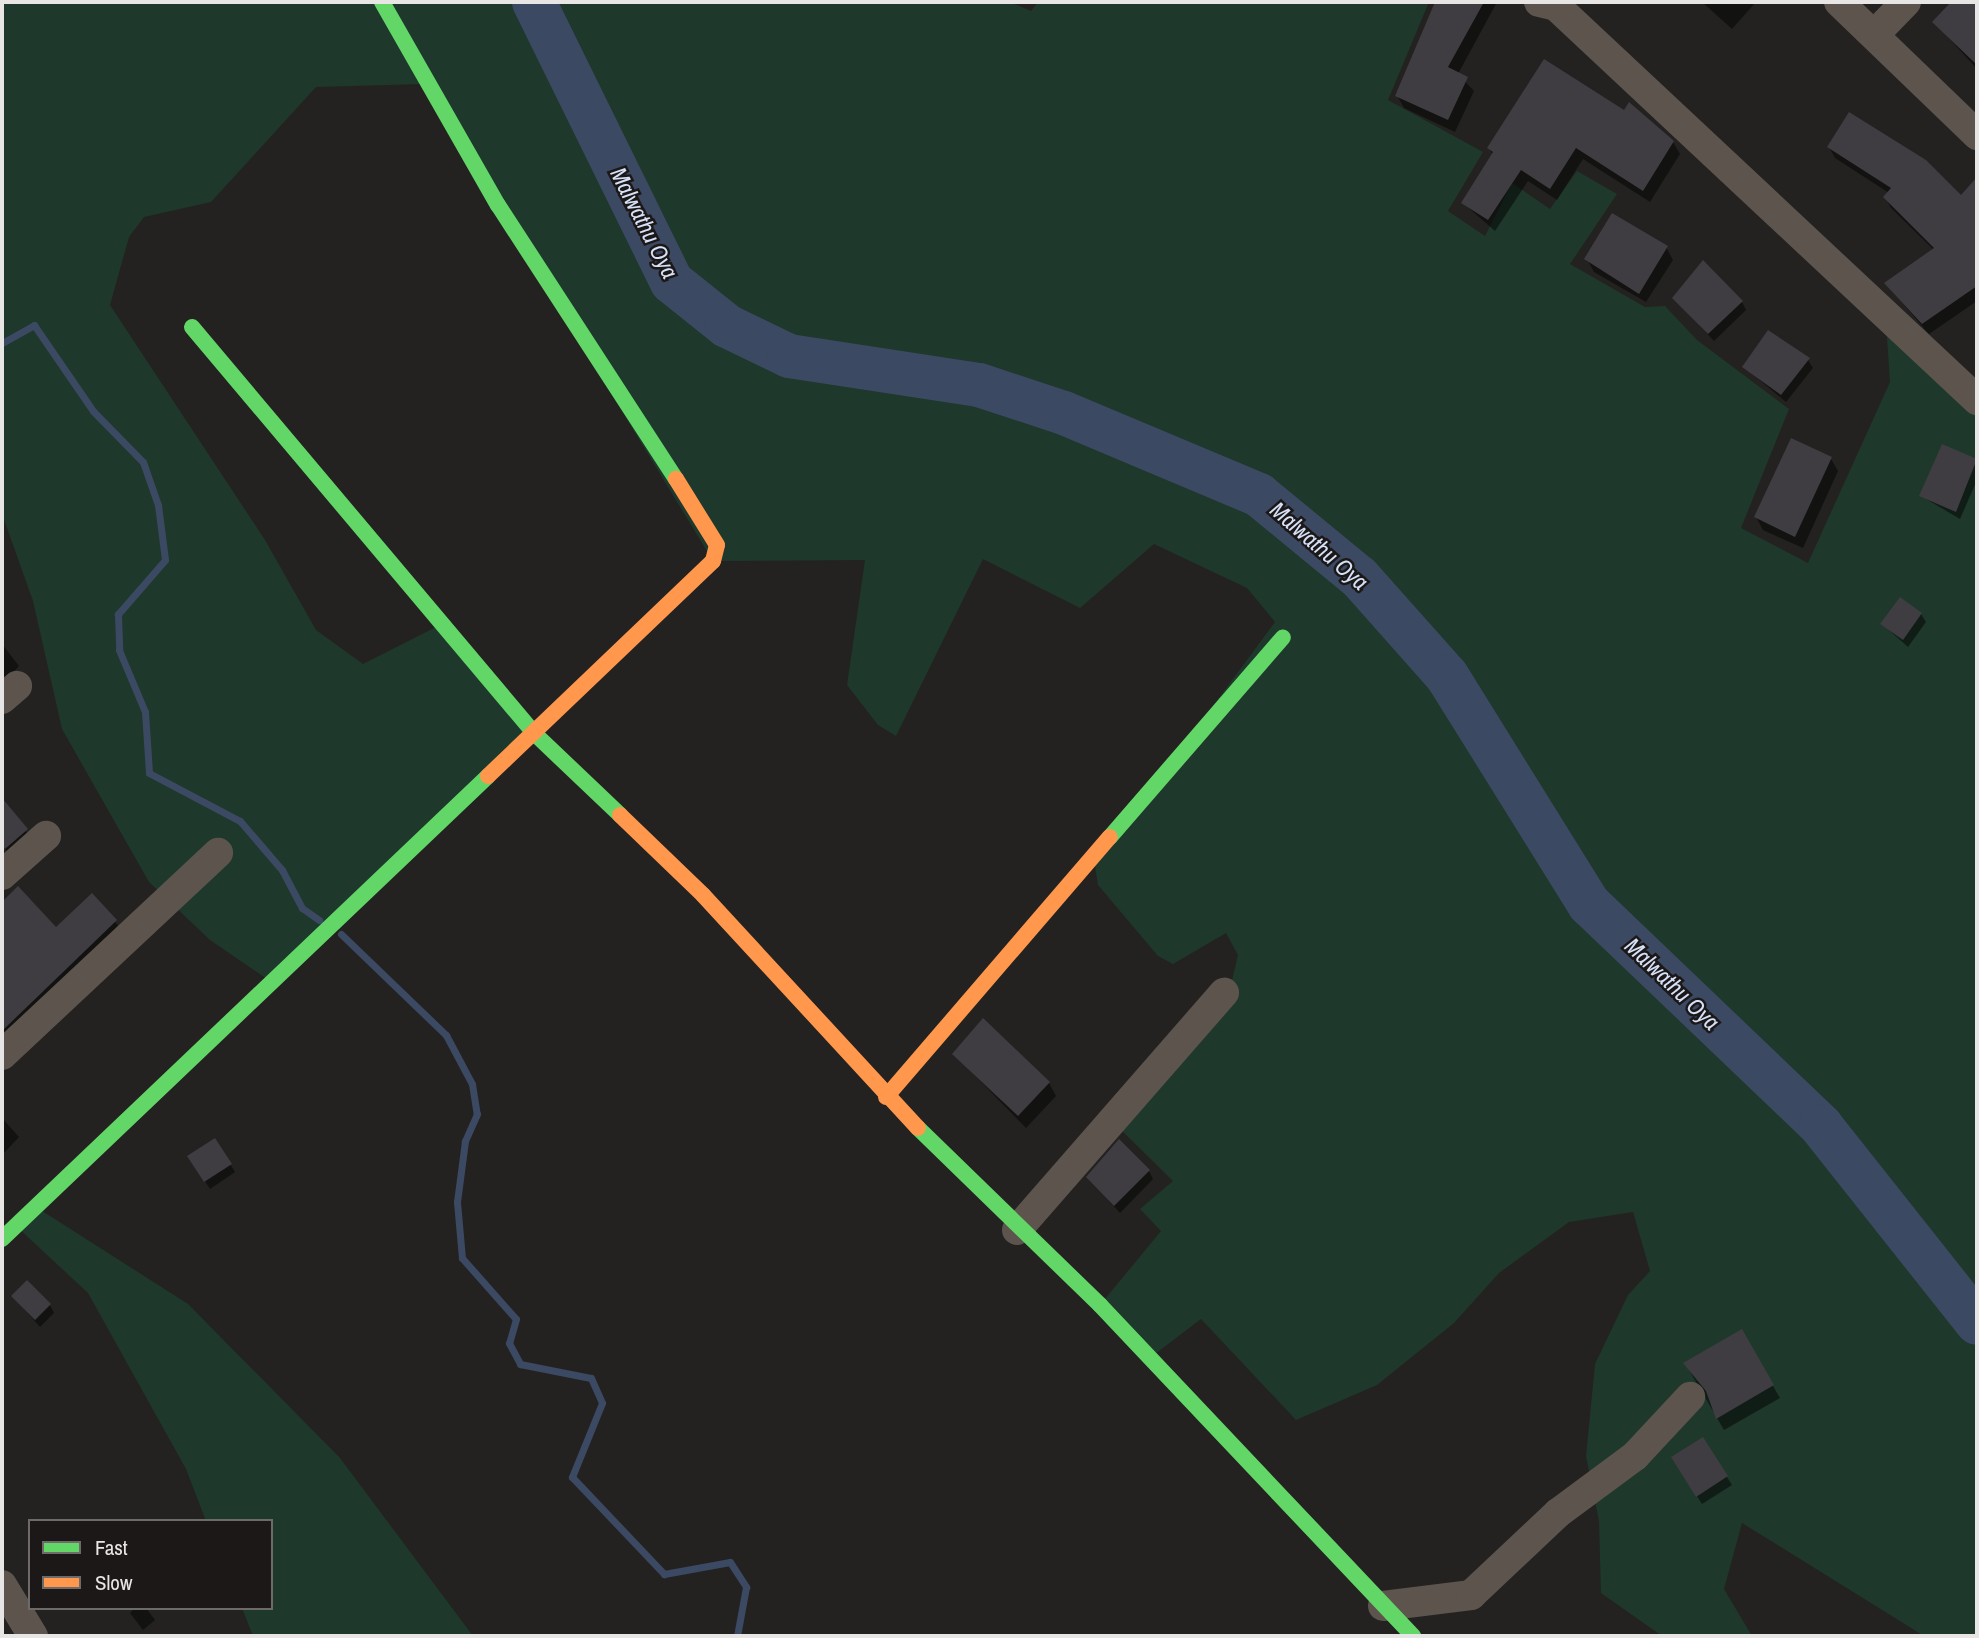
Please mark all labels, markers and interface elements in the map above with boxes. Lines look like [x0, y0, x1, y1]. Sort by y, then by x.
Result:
water label: Malwathu Oya [604, 163, 684, 283]
water label: Malwathu Oya [1264, 496, 1374, 596]
water label: Malwathu Oya [1619, 932, 1725, 1036]
legend [28, 1519, 273, 1610]
text: Fast [95, 1533, 128, 1562]
text: Slow [95, 1568, 132, 1597]

